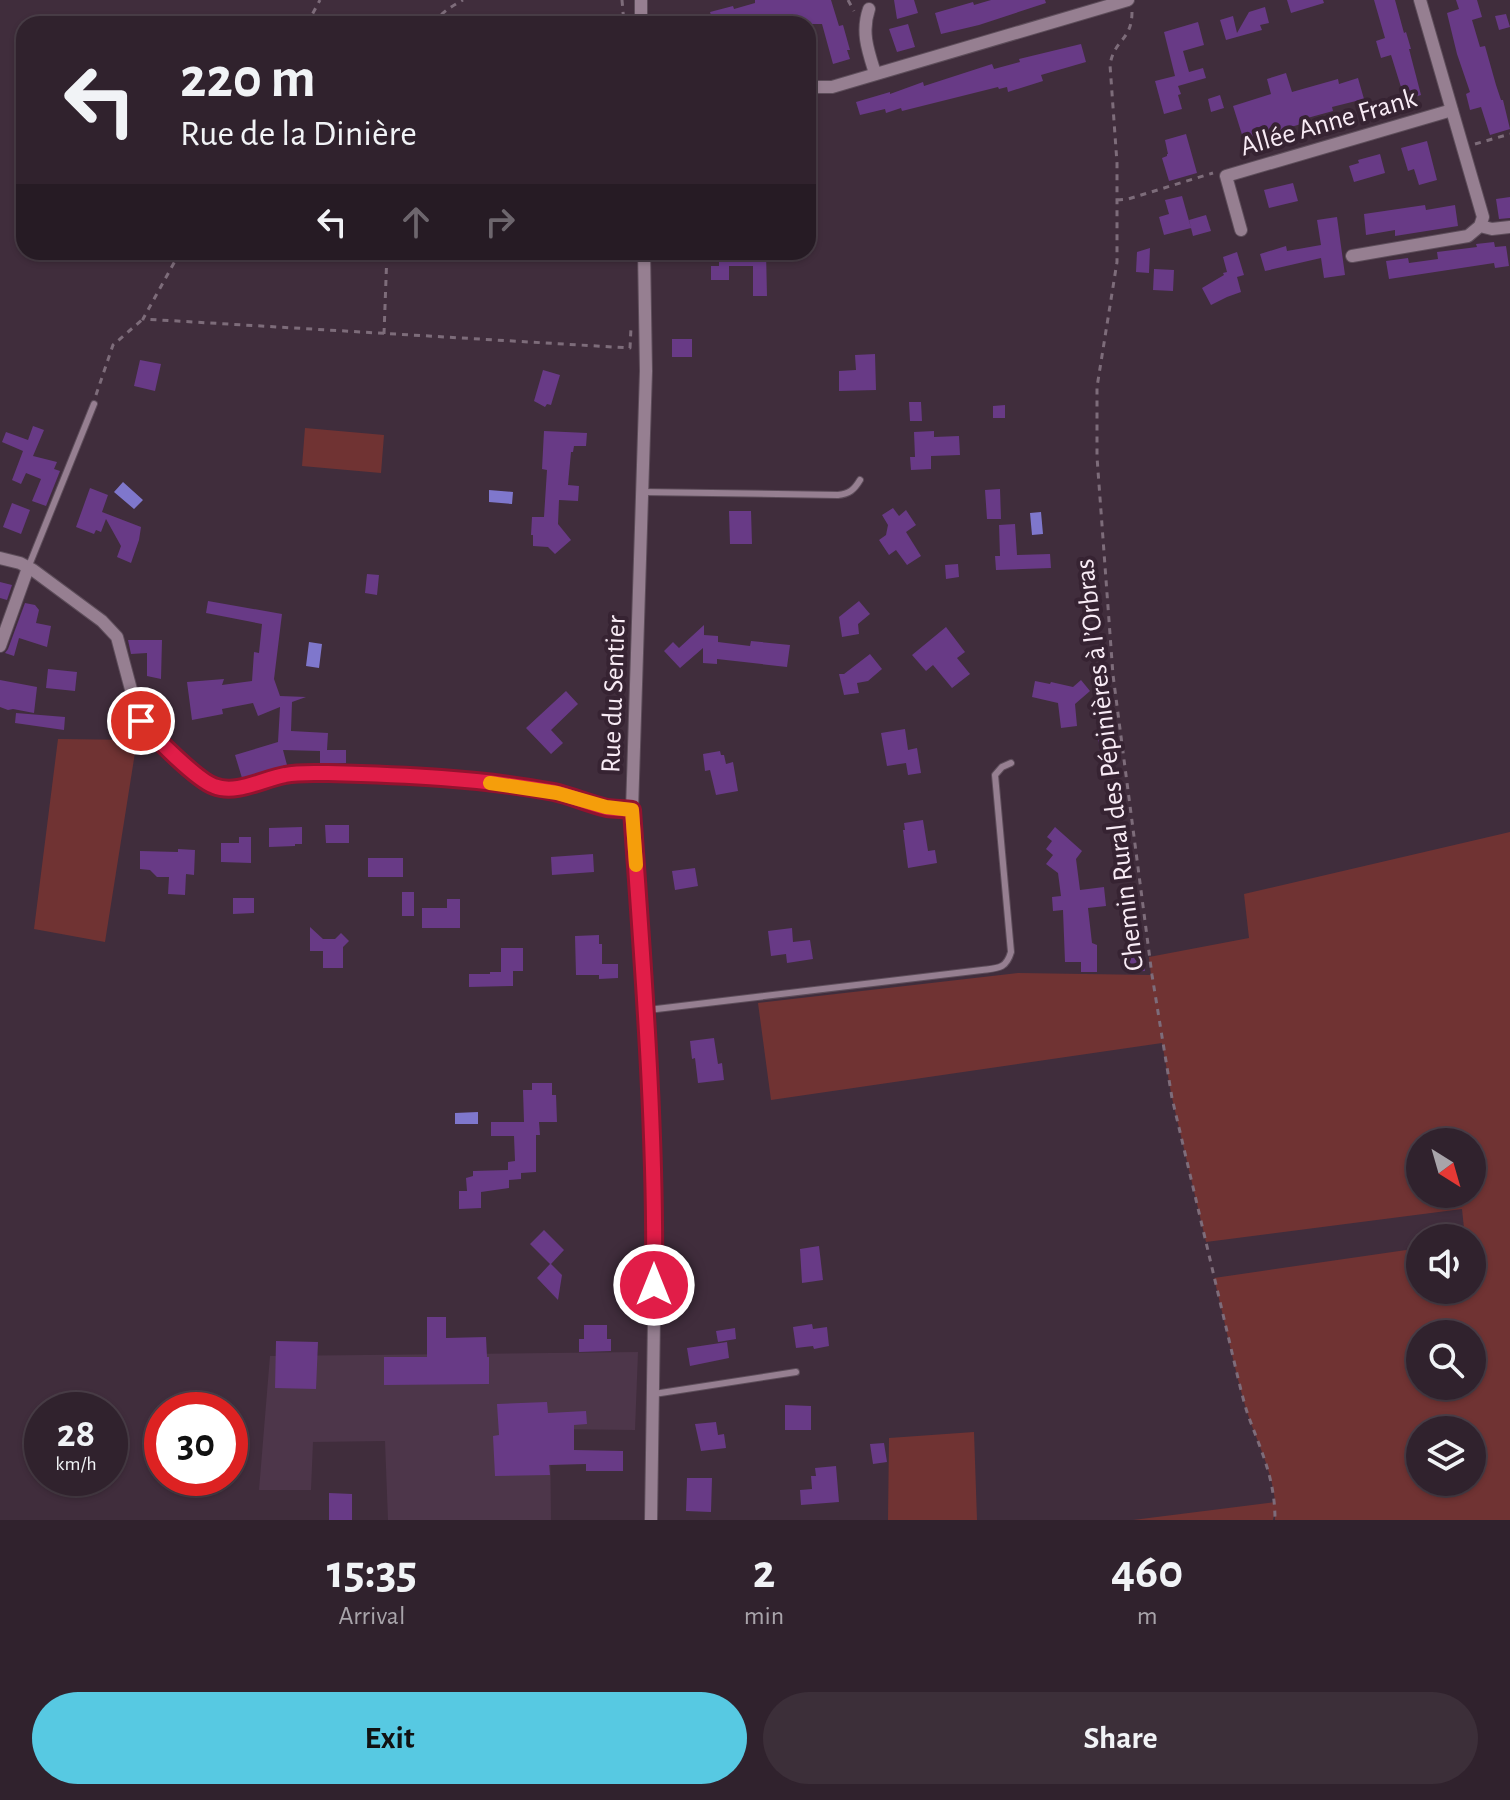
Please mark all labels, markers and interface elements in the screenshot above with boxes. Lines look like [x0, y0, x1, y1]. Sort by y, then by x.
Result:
icon: left [48, 48, 152, 152]
text: 220 m [180, 51, 316, 107]
street label: Allée Anne Frank [1237, 84, 1420, 161]
text: Rue de la Dinière [180, 116, 417, 152]
icon: left [310, 200, 354, 244]
icon: ahead [394, 200, 438, 244]
icon: right [478, 200, 522, 244]
street label: Chemin Rural des Pépinières à l’Orbras [1071, 557, 1149, 972]
street label: Rue du Sentier [597, 615, 631, 773]
pin [107, 687, 175, 755]
icon: arrive [119, 699, 163, 743]
north arrow [1406, 1128, 1486, 1208]
map controls [1406, 1128, 1486, 1496]
button: sound [1406, 1224, 1486, 1304]
position arrow [612, 1243, 696, 1327]
button: search [1406, 1320, 1486, 1400]
speed limit sign: 30 [144, 1392, 248, 1496]
text: 28 [57, 1414, 95, 1454]
button: layers [1406, 1416, 1486, 1496]
text: km/h [55, 1454, 97, 1474]
text: 15:35 [327, 1549, 417, 1597]
text: 2 [753, 1549, 775, 1597]
text: 460 [1111, 1549, 1183, 1597]
text: Arrival [338, 1603, 405, 1629]
text: min [744, 1603, 784, 1629]
text: m [1137, 1603, 1158, 1629]
button: Exit [32, 1692, 747, 1784]
button: Share [763, 1692, 1478, 1784]

